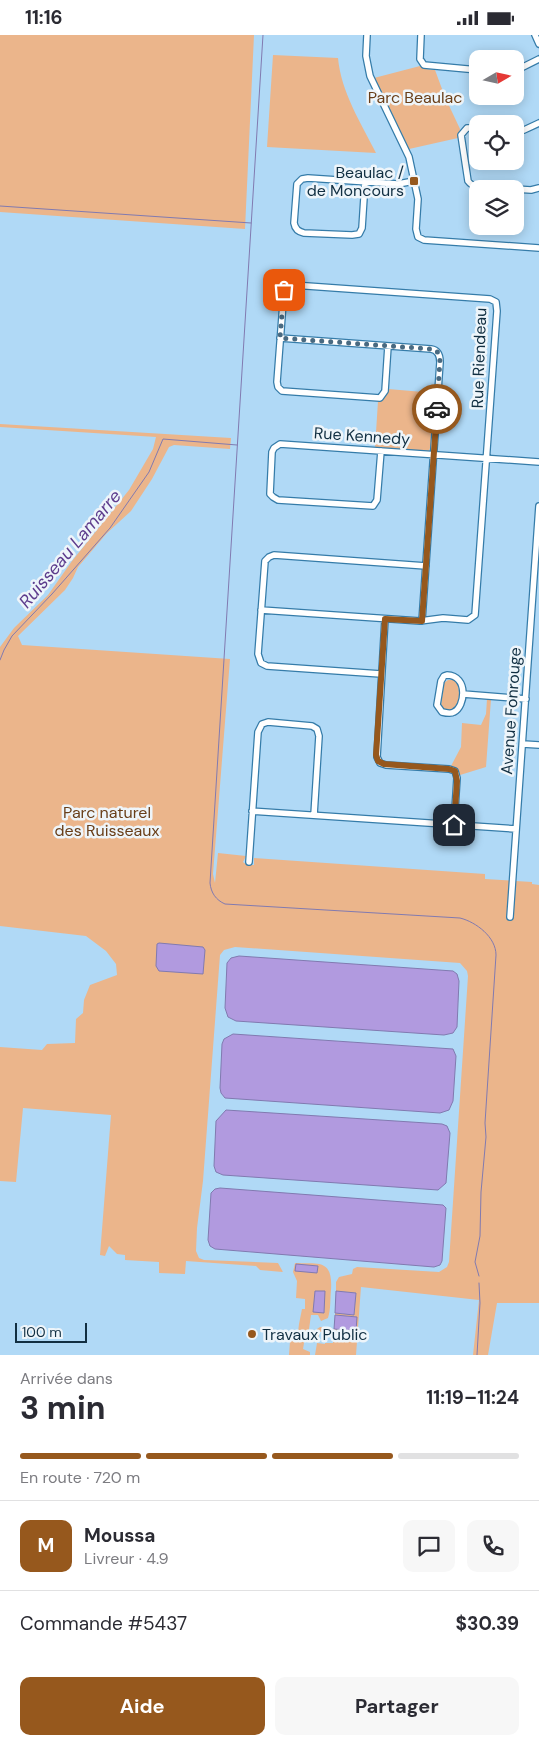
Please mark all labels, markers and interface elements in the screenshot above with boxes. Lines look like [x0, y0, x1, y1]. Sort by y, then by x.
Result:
text: 11:16 [25, 5, 63, 30]
north arrow [469, 50, 524, 105]
map controls [469, 50, 524, 235]
park label: Parc Beaulac [368, 87, 462, 108]
button: locate [469, 115, 524, 170]
place label: Beaulac / de Moncours [307, 162, 404, 201]
marker: Beaulac / de Moncours [408, 175, 420, 187]
button: layers [469, 180, 524, 235]
pin [263, 269, 305, 311]
icon: bag [270, 276, 298, 304]
street label: Rue Riendeau [467, 307, 491, 409]
courier [412, 384, 462, 434]
icon: car [423, 395, 451, 423]
street label: Rue Kennedy [313, 422, 411, 450]
water label: Ruisseau Lamarre [13, 485, 127, 613]
street label: Avenue Fonrouge [496, 647, 526, 775]
park label: Parc naturel des Ruisseaux [55, 802, 159, 841]
pin [433, 804, 475, 846]
icon: home [440, 811, 468, 839]
scale bar [15, 1320, 88, 1343]
text: 100 m [22, 1323, 62, 1341]
place label: Travaux Public [262, 1324, 368, 1345]
marker: Travaux Public [246, 1328, 258, 1340]
text: Arrivée dans [20, 1368, 113, 1389]
text: 11:19–11:24 [426, 1385, 519, 1410]
text: 3 min [20, 1387, 105, 1429]
text: En route · 720 m [20, 1467, 140, 1488]
button: chat [403, 1520, 455, 1572]
button: phone [467, 1520, 519, 1572]
text: Moussa [84, 1523, 155, 1548]
text: M [38, 1533, 54, 1558]
text: Livreur · 4.9 [84, 1548, 169, 1569]
text: Commande #5437 [20, 1611, 187, 1636]
text: $30.39 [456, 1611, 519, 1636]
button: Aide [20, 1677, 265, 1735]
button: Partager [275, 1677, 519, 1735]

